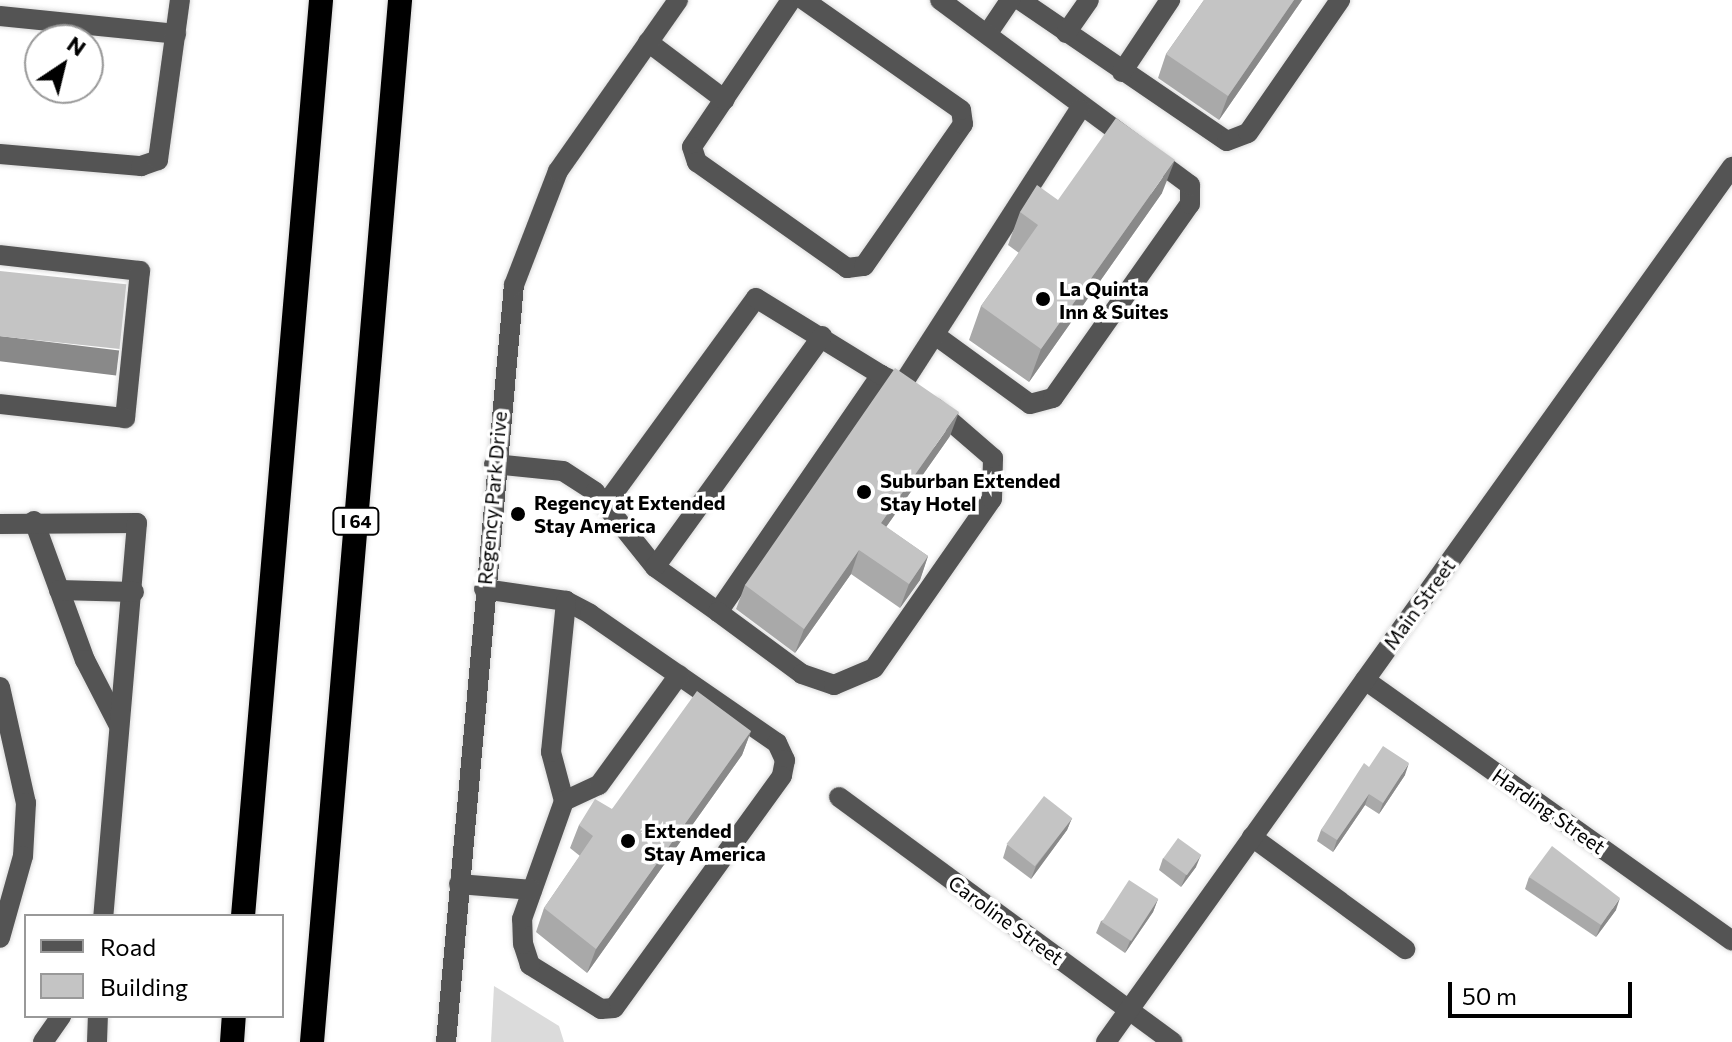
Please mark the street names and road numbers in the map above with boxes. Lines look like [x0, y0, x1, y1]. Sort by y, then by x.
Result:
street label: Regency Park Drive [472, 410, 512, 586]
road number: I 64 [332, 507, 380, 535]
street label: Main Street [1378, 554, 1460, 654]
street label: Harding Street [1488, 763, 1610, 859]
street label: Caroline Street [944, 870, 1068, 970]

